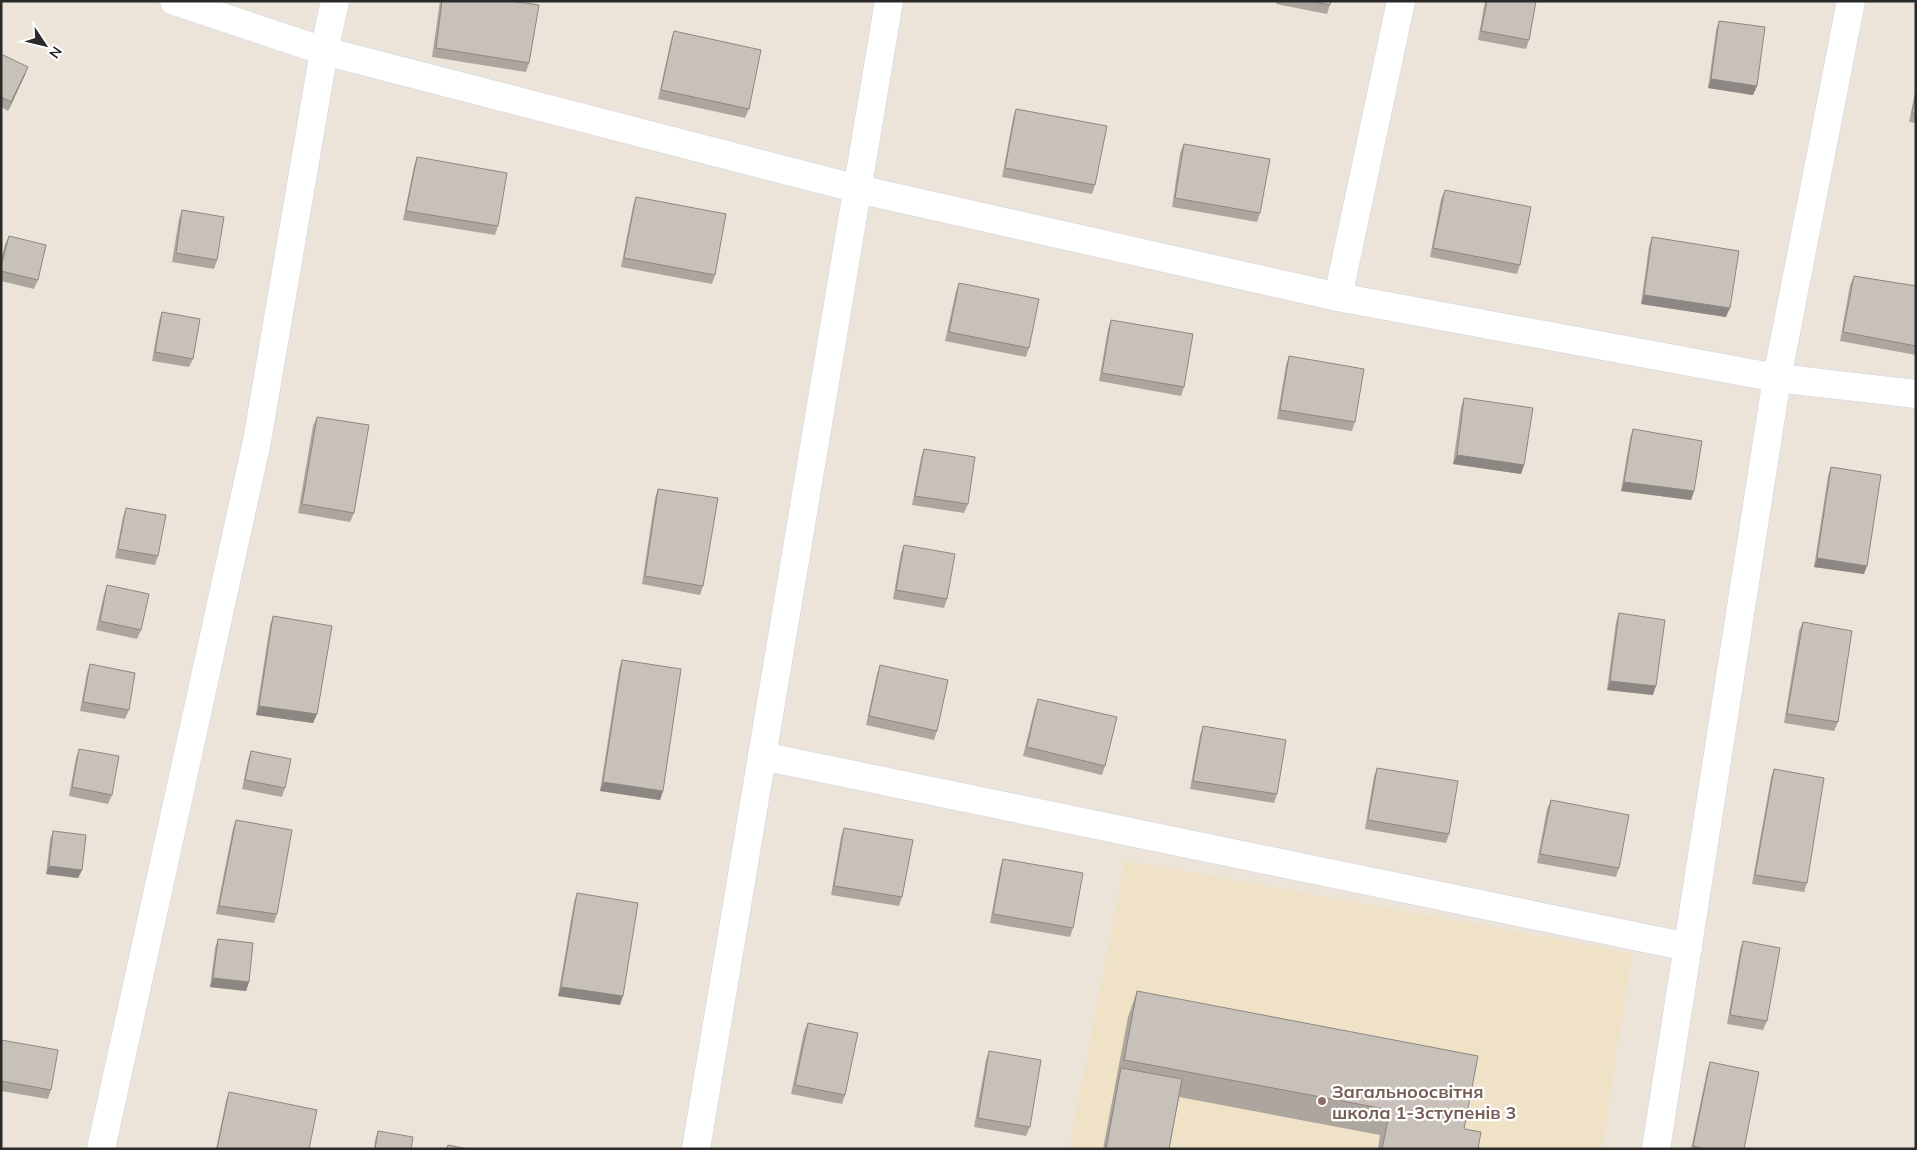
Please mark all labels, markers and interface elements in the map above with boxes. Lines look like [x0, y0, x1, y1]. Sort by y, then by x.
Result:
north arrow [20, 20, 70, 70]
text: N [45, 43, 66, 62]
place label: Загальноосвiтня школа 1-3ступенiв 3 [1332, 1080, 1516, 1124]
marker: Загальноосвiтня школа 1-3ступенiв 3 [1316, 1095, 1328, 1107]

